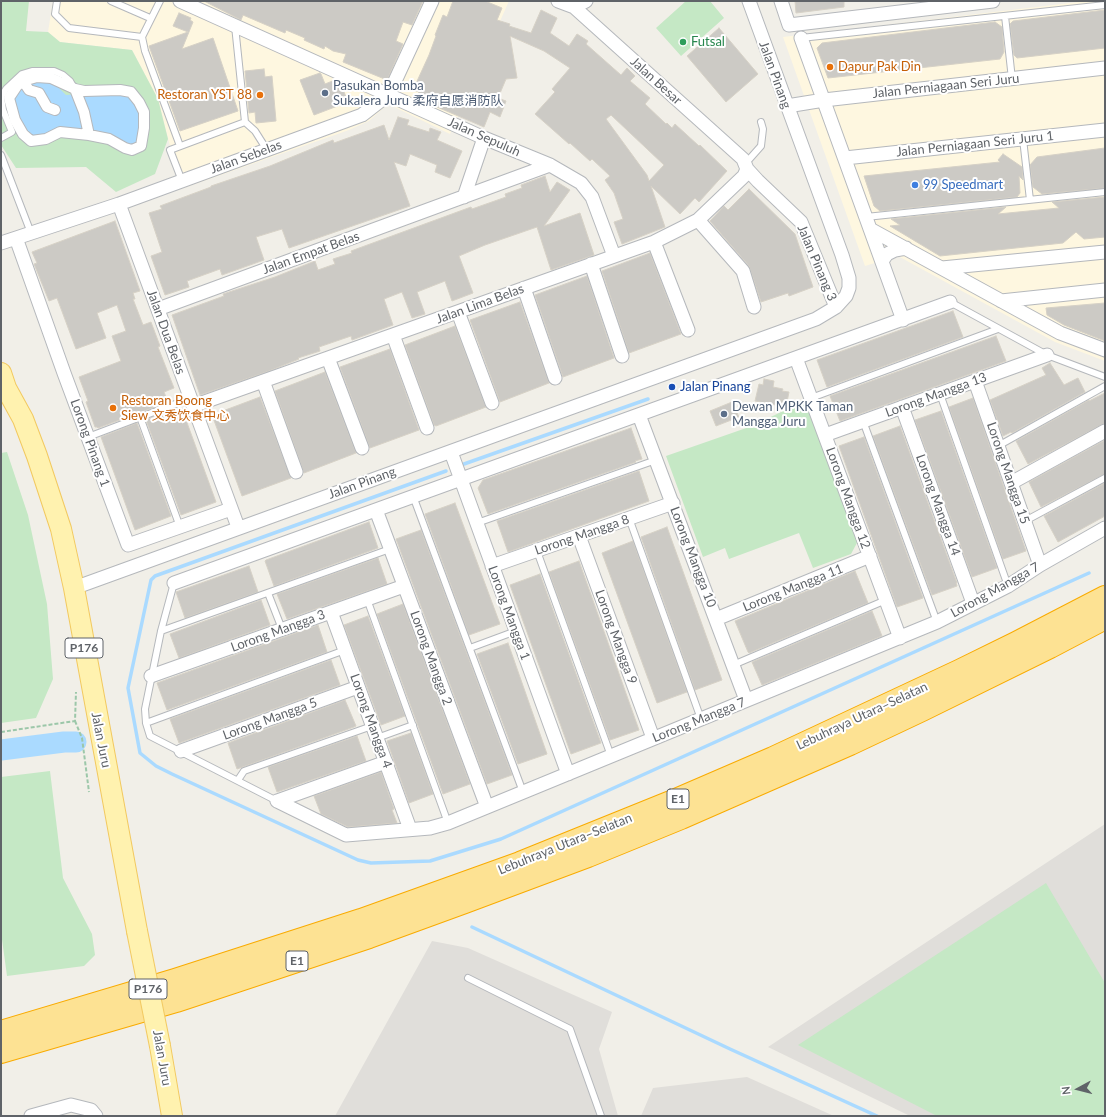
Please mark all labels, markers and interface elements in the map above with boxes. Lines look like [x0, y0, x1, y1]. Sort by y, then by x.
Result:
place label: Futsal [691, 34, 725, 50]
marker: Futsal [678, 37, 688, 47]
street label: Jalan Pinang [756, 39, 794, 111]
street label: Jalan Besar [627, 54, 685, 108]
place label: Dapur Pak Din [838, 59, 921, 75]
marker: Dapur Pak Din [825, 62, 835, 72]
street label: Jalan Perniagaan Seri Juru [872, 71, 1020, 101]
place label: Pasukan Bomba Sukalera Juru 柔府自愿消防队 [333, 78, 503, 109]
place label: Restoran YST 88 [157, 87, 252, 103]
marker: Pasukan Bomba Sukalera Juru 柔府自愿消防队 [320, 88, 330, 98]
marker: Restoran YST 88 [255, 90, 265, 100]
street label: Jalan Sepuluh [445, 114, 523, 160]
street label: Jalan Perniagaan Seri Juru 1 [895, 128, 1055, 160]
street label: Jalan Sebelas [208, 137, 284, 177]
place label: 99 Speedmart [923, 177, 1003, 193]
marker: 99 Speedmart [910, 180, 920, 190]
street label: Jalan Pinang 3 [794, 223, 840, 303]
street label: Jalan Empat Belas [261, 228, 361, 278]
street label: Jalan Lima Belas [434, 281, 526, 327]
street label: Jalan Dua Belas [143, 288, 189, 376]
street label: Lorong Mangga 13 [883, 369, 989, 421]
place label: Jalan Pinang [680, 379, 750, 395]
marker: Jalan Pinang [667, 382, 677, 392]
place label: Restoran Boong Siew 文秀饮食中心 [121, 393, 229, 424]
street label: Lorong Pinang 1 [67, 397, 113, 489]
place label: Dewan MPKK Taman Mangga Juru [732, 399, 853, 430]
marker: Restoran Boong Siew 文秀饮食中心 [108, 403, 118, 413]
marker: Dewan MPKK Taman Mangga Juru [719, 409, 729, 419]
street label: Lorong Mangga 15 [983, 420, 1033, 526]
street label: Lorong Mangga 12 [822, 445, 874, 551]
street label: Lorong Mangga 14 [912, 452, 964, 558]
street label: Jalan Pinang [326, 464, 398, 502]
street label: Lorong Mangga 10 [667, 504, 719, 610]
street label: Lorong Mangga 8 [533, 511, 631, 559]
street label: Lorong Mangga 7 [948, 559, 1042, 621]
street label: Lorong Mangga 11 [741, 561, 845, 615]
street label: Lorong Mangga 1 [485, 564, 533, 662]
street label: Lorong Mangga 9 [592, 588, 640, 686]
street label: Lorong Mangga 3 [229, 607, 327, 655]
street label: Lorong Mangga 2 [407, 609, 455, 707]
road number: P176 [65, 638, 103, 658]
street label: Lorong Mangga 4 [347, 672, 395, 770]
street label: Lebuhraya Utara–Selatan [794, 679, 930, 753]
street label: Lorong Mangga 7 [650, 694, 748, 746]
street label: Lorong Mangga 5 [221, 695, 319, 743]
street label: Jalan Juru [88, 711, 114, 769]
road number: E1 [667, 789, 689, 809]
street label: Lebuhraya Utara–Selatan [496, 810, 634, 878]
road number: E1 [286, 951, 308, 971]
road number: P176 [129, 979, 167, 999]
street label: Jalan Juru [149, 1029, 175, 1087]
north arrow [1058, 1069, 1098, 1109]
text: N [1059, 1086, 1073, 1096]

